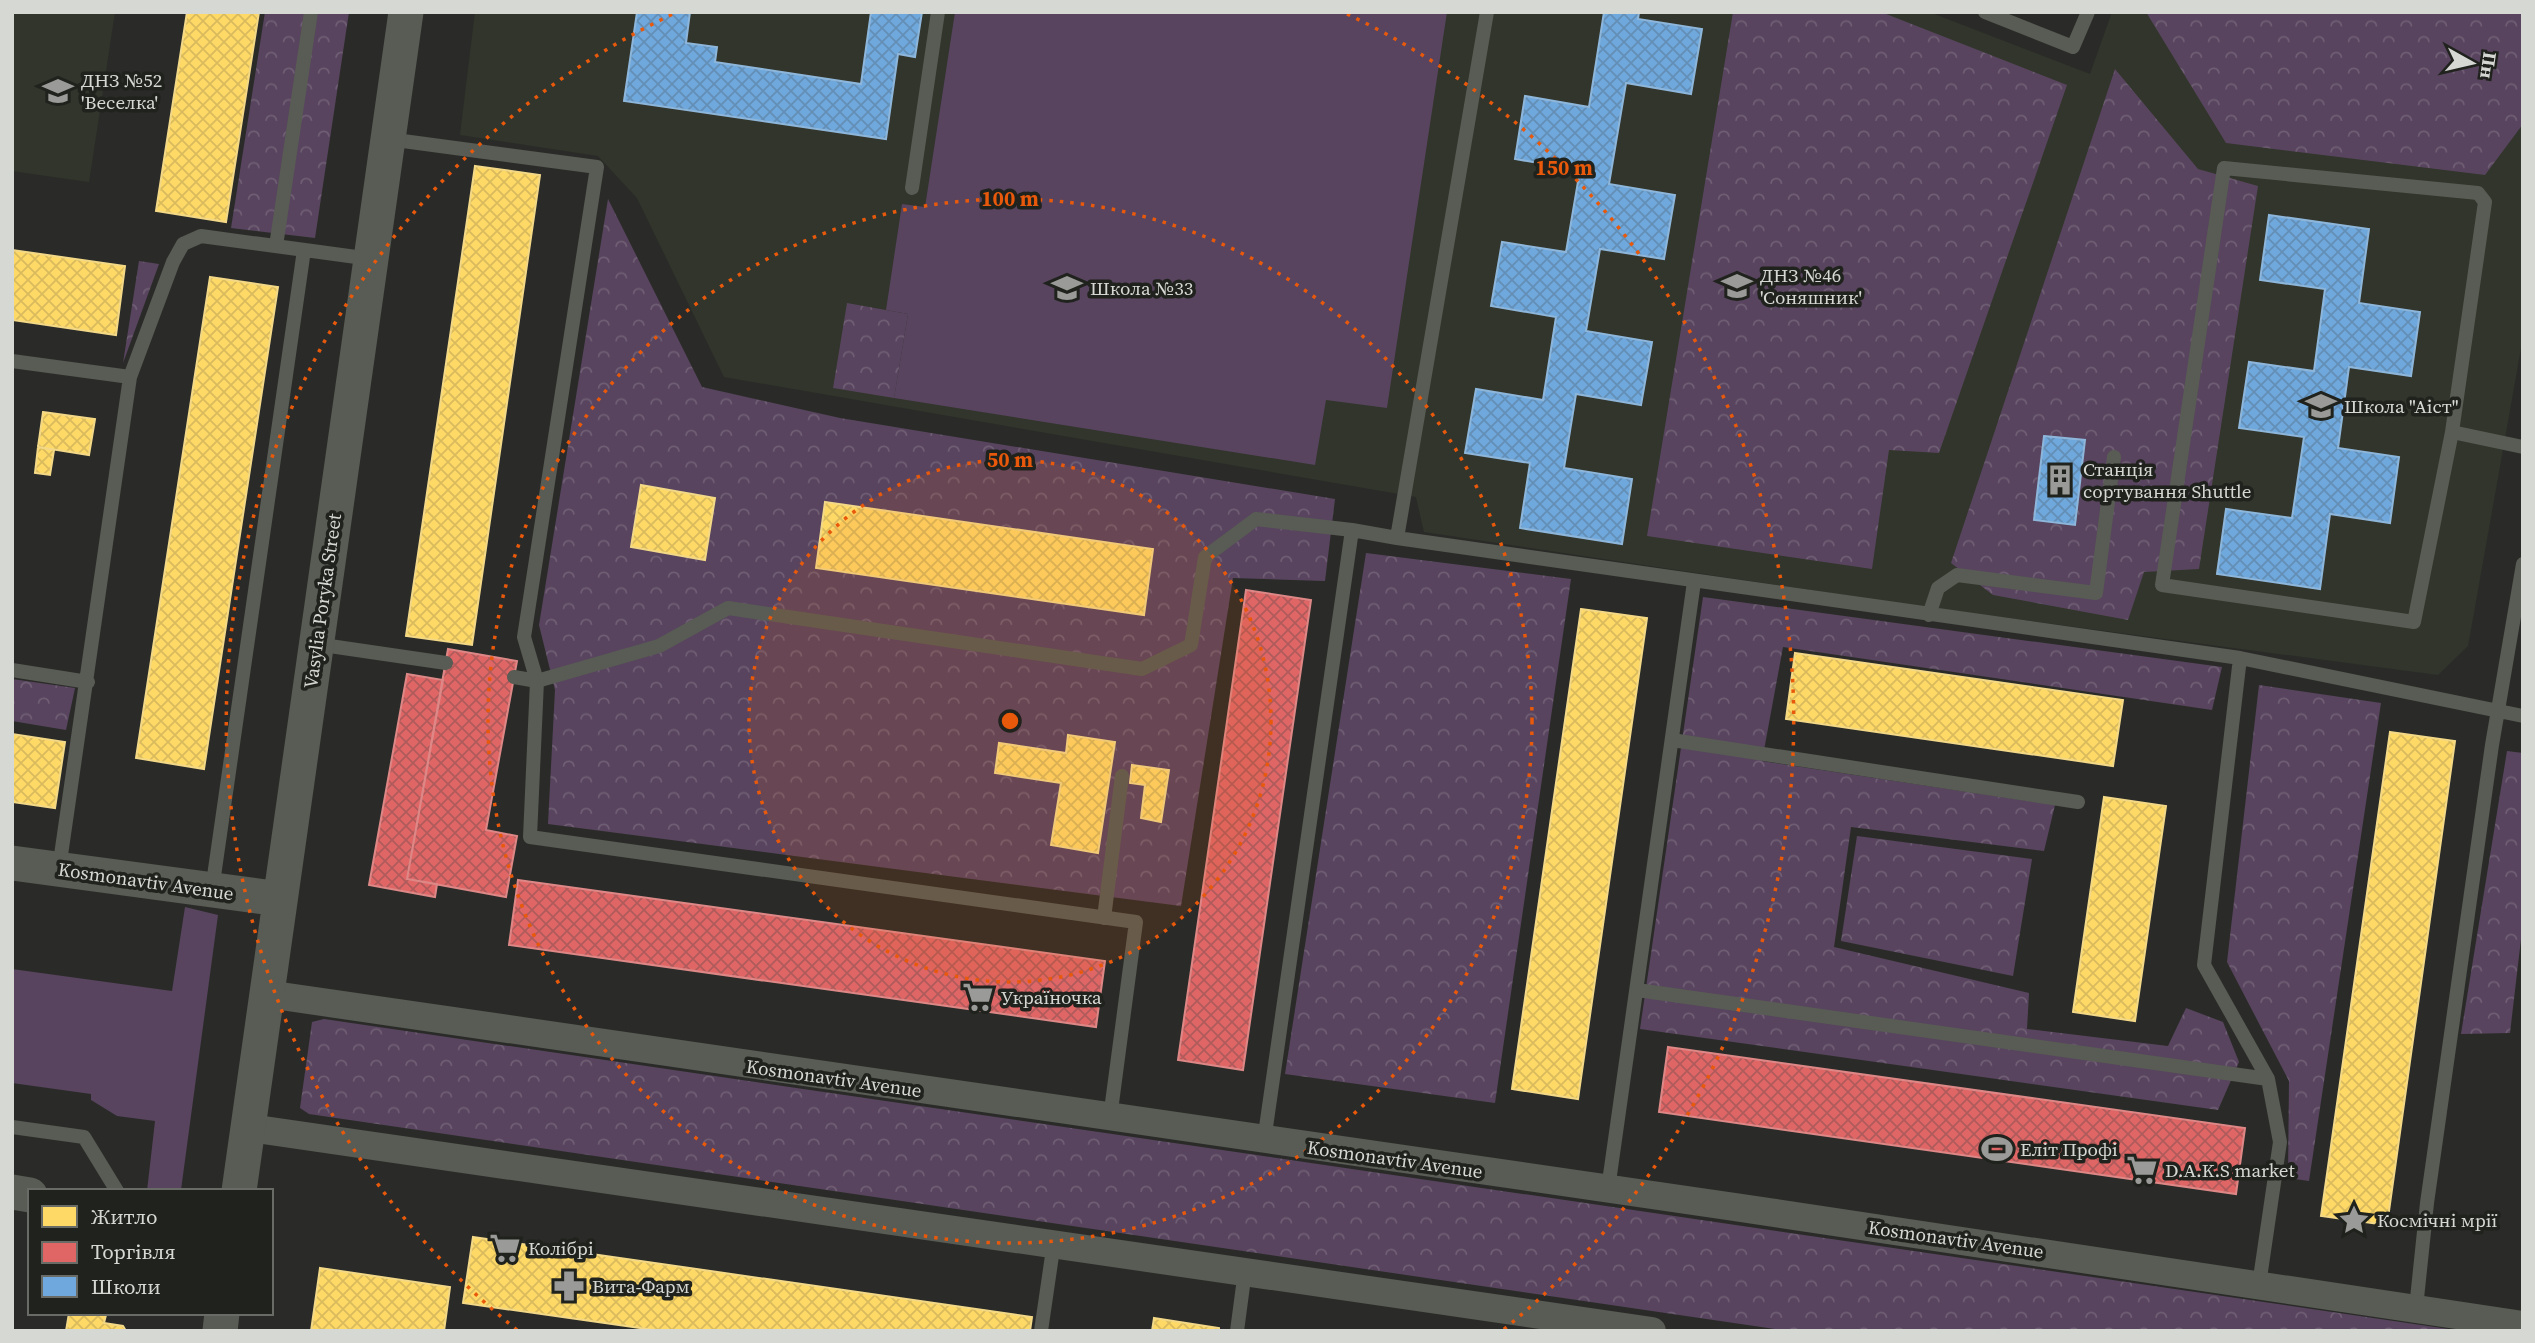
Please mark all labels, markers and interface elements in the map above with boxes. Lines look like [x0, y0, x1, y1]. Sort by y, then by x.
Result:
north arrow [2437, 28, 2507, 98]
text: Пн [2474, 50, 2504, 80]
place label: ДНЗ №52 'Веселка' [81, 67, 162, 115]
school or university icon: ДНЗ №52 'Веселка' [41, 74, 75, 108]
text: 150 m [1535, 153, 1593, 182]
text: 100 m [981, 184, 1039, 213]
place label: ДНЗ №46 'Соняшник' [1760, 262, 1862, 310]
school or university icon: ДНЗ №46 'Соняшник' [1720, 269, 1754, 303]
school or university icon: Школа №33 [1050, 271, 1084, 305]
place label: Школа №33 [1090, 275, 1193, 301]
school or university icon: Школа "Аіст" [2304, 389, 2338, 423]
place label: Школа "Аіст" [2344, 393, 2459, 419]
text: 50 m [987, 445, 1033, 474]
place label: Станція сортування Shuttle [2083, 456, 2251, 504]
building icon: Станція сортування Shuttle [2043, 463, 2077, 497]
street label: Vasylia Poryka Street [297, 511, 347, 690]
centre of rings [998, 709, 1022, 733]
street label: Kosmonavtiv Avenue [57, 856, 235, 906]
supermarket icon: Україночка [961, 980, 995, 1014]
place label: Україночка [1001, 984, 1102, 1010]
street label: Kosmonavtiv Avenue [745, 1053, 923, 1103]
sports icon: Еліт Профі [1980, 1132, 2014, 1166]
street label: Kosmonavtiv Avenue [1306, 1134, 1484, 1184]
place label: Еліт Профі [2020, 1136, 2118, 1162]
supermarket icon: D.A.K.S market [2125, 1153, 2159, 1187]
place label: D.A.K.S market [2165, 1157, 2296, 1183]
legend [28, 1189, 273, 1315]
text: Житло [91, 1202, 158, 1231]
place icon: Космічні мрії [2337, 1203, 2371, 1237]
place label: Космічні мрії [2377, 1207, 2497, 1233]
street label: Kosmonavtiv Avenue [1867, 1214, 2045, 1264]
supermarket icon: Колібрі [488, 1231, 522, 1265]
place label: Колібрі [528, 1235, 594, 1261]
text: Торгівля [91, 1237, 176, 1266]
pharmacy icon: Вита-Фарм [552, 1269, 586, 1303]
text: Школи [91, 1272, 161, 1301]
place label: Вита-Фарм [592, 1273, 690, 1299]

